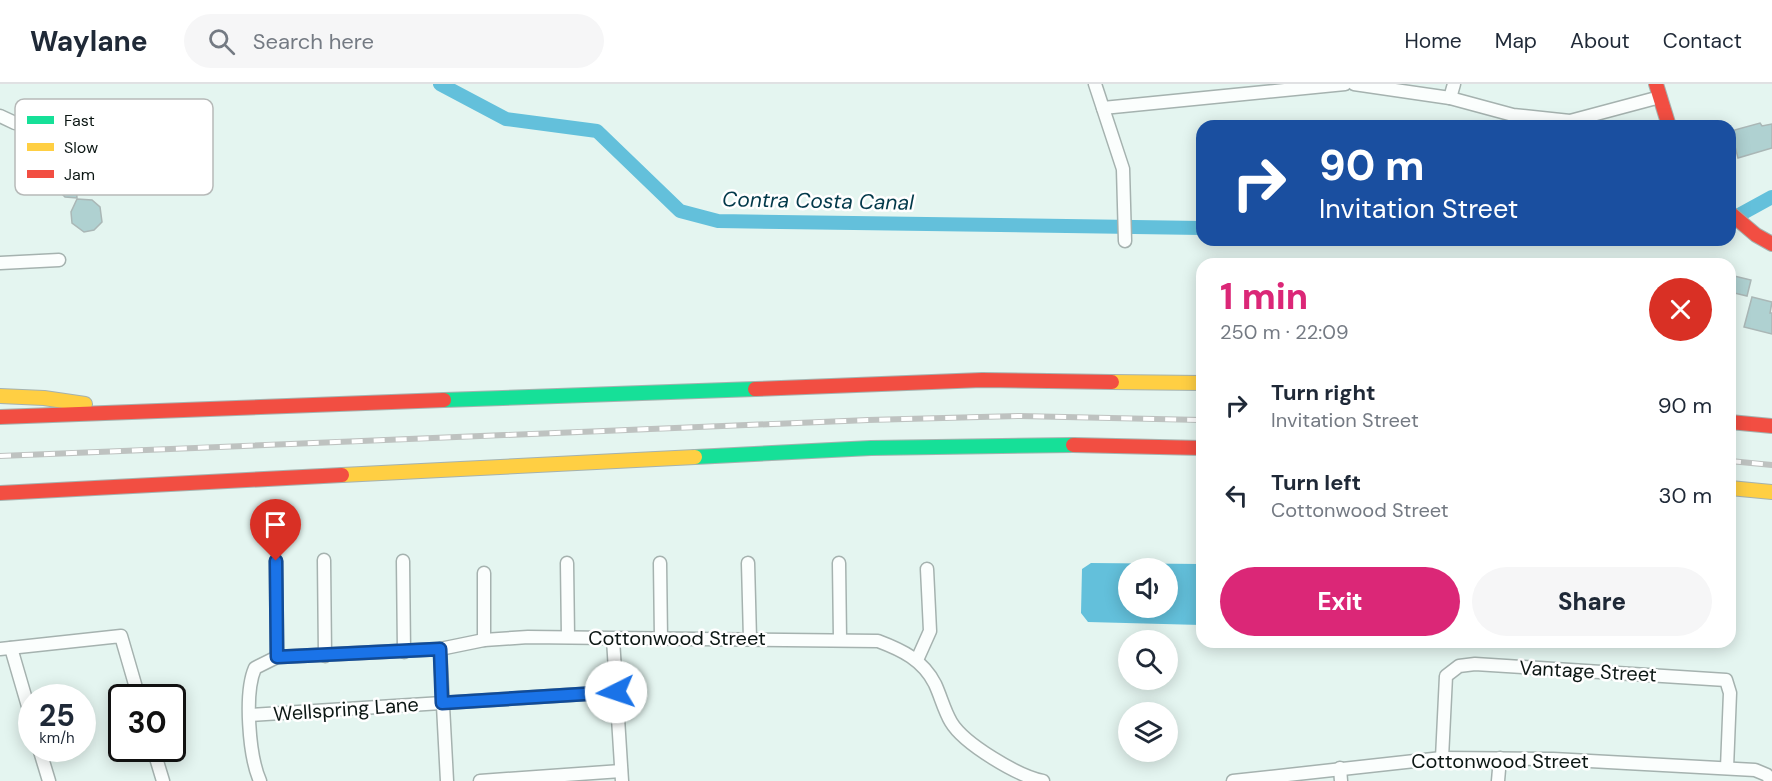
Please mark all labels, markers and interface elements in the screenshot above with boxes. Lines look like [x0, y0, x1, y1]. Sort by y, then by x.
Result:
search box [184, 14, 604, 68]
text: Waylane [30, 23, 148, 60]
icon: search [205, 25, 238, 58]
text: Search here [253, 27, 374, 56]
text: Home [1404, 27, 1462, 55]
text: Map [1495, 27, 1537, 55]
text: About [1570, 27, 1630, 55]
text: Contact [1663, 27, 1742, 55]
legend [15, 99, 213, 195]
text: Fast [64, 110, 95, 131]
text: Slow [64, 137, 98, 158]
text: 90 m [1319, 138, 1425, 193]
icon: right [1220, 144, 1298, 222]
text: Jam [64, 164, 95, 185]
water label: Contra Costa Canal [722, 185, 914, 217]
text: Invitation Street [1319, 191, 1518, 226]
text: 1 min [1220, 273, 1308, 320]
button: close [1649, 278, 1712, 341]
text: 250 m · 22:09 [1220, 319, 1348, 345]
text: Turn right [1271, 378, 1376, 407]
icon: right [1220, 389, 1253, 422]
text: 90 m [1658, 391, 1712, 420]
text: Invitation Street [1271, 407, 1419, 433]
text: Turn left [1271, 468, 1361, 497]
icon: left [1220, 479, 1253, 512]
text: 30 m [1658, 481, 1712, 510]
text: Cottonwood Street [1271, 497, 1449, 523]
pin [250, 499, 301, 561]
icon: arrive [259, 508, 292, 541]
map controls [1118, 558, 1178, 762]
button: sound [1118, 558, 1178, 618]
button: Exit [1220, 567, 1460, 636]
button: Share [1472, 567, 1712, 636]
street label: Cottonwood Street [588, 625, 766, 651]
button: search [1118, 630, 1178, 690]
street label: Vantage Street [1519, 654, 1657, 688]
position arrow [584, 660, 648, 724]
speed limit sign: 30 [108, 684, 186, 762]
street label: Wellspring Lane [272, 691, 420, 727]
text: 25 [39, 696, 75, 735]
button: layers [1118, 702, 1178, 762]
text: km/h [39, 728, 75, 748]
street label: Cottonwood Street [1411, 748, 1589, 774]

